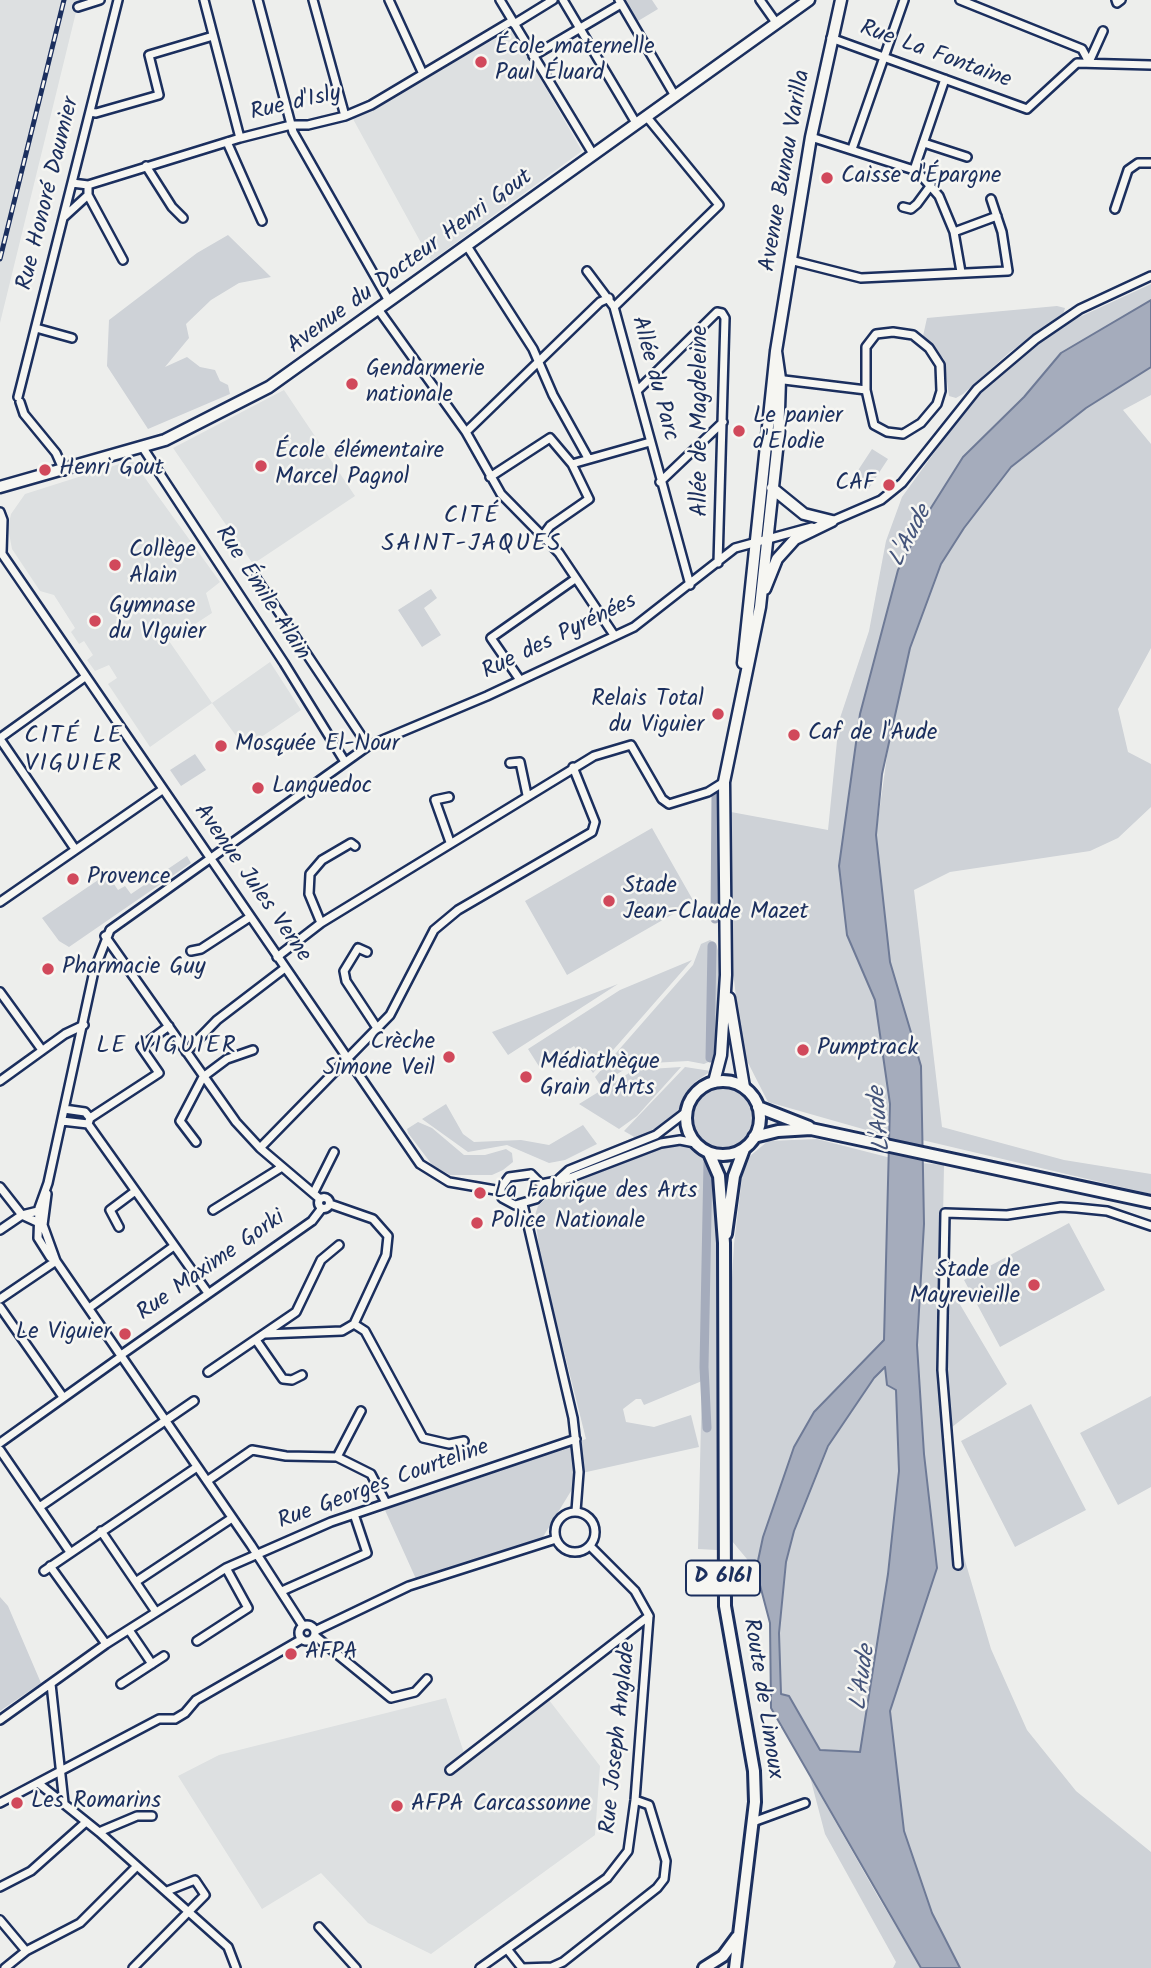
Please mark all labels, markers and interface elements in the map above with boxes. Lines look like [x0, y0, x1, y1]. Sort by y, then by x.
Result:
street label: Rue La Fontaine [856, 16, 1014, 96]
place label: École maternelle Paul Éluard [495, 35, 655, 89]
marker: École maternelle Paul Éluard [473, 54, 489, 70]
street label: Avenue Bunau Varilla [756, 68, 818, 274]
street label: Rue d'Isly [248, 81, 344, 129]
street label: Rue Honoré Daumier [13, 95, 87, 293]
place label: Caisse d'Épargne [841, 164, 1001, 192]
street label: Avenue du Docteur Henri Gout [283, 165, 539, 361]
marker: Caisse d'Épargne [819, 170, 835, 186]
street label: Allée du Parc [623, 314, 683, 444]
street label: Allée de Magdeleine [688, 325, 716, 517]
place label: Gendarmerie nationale [366, 357, 485, 411]
marker: Gendarmerie nationale [344, 376, 360, 392]
place label: Le panier d'Elodie [753, 404, 843, 458]
marker: Le panier d'Elodie [731, 423, 747, 439]
place label: École élémentaire Marcel Pagnol [275, 439, 444, 493]
place label: Henri Gout [59, 456, 164, 484]
marker: École élémentaire Marcel Pagnol [253, 458, 269, 474]
marker: Henri Gout [37, 462, 53, 478]
place label: CAF [835, 471, 875, 499]
marker: CAF [881, 477, 897, 493]
water label: L'Aude [884, 501, 940, 573]
district label: CITÉ SAINT-JAQUES [383, 504, 561, 560]
street label: Rue Émile Alain [207, 522, 315, 666]
place label: Collège Alain [129, 538, 196, 592]
marker: Collège Alain [107, 557, 123, 573]
street label: Rue des Pyrénées [478, 589, 642, 687]
place label: Gymnase du VIguier [109, 594, 206, 648]
marker: Gymnase du VIguier [87, 613, 103, 629]
place label: Relais Total du Viguier [591, 687, 704, 741]
marker: Relais Total du Viguier [710, 706, 726, 722]
place label: Caf de l'Aude [808, 721, 937, 749]
district label: CITÉ LE VIGUIER [25, 724, 123, 780]
marker: Caf de l'Aude [786, 727, 802, 743]
place label: Mosquée El-Nour [235, 732, 399, 760]
marker: Mosquée El-Nour [213, 738, 229, 754]
place label: Languedoc [272, 774, 372, 802]
marker: Languedoc [250, 780, 266, 796]
street label: Avenue Jules Verne [186, 800, 316, 968]
place label: Provence [87, 865, 170, 893]
marker: Provence [65, 871, 81, 887]
place label: Stade Jean-Claude Mazet [623, 874, 808, 928]
marker: Stade Jean-Claude Mazet [601, 893, 617, 909]
place label: Pharmacie Guy [62, 955, 205, 983]
marker: Pharmacie Guy [40, 961, 56, 977]
place label: Crèche Simone Veil [323, 1030, 435, 1084]
district label: LE VIGUIER [98, 1034, 236, 1062]
place label: Pumptrack [817, 1036, 918, 1064]
marker: Pumptrack [795, 1042, 811, 1058]
marker: Crèche Simone Veil [441, 1049, 457, 1065]
place label: Médiathèque Grain d'Arts [540, 1050, 660, 1104]
marker: Médiathèque Grain d'Arts [518, 1069, 534, 1085]
water label: L'Aude [865, 1085, 899, 1153]
place label: La Fabrique des Arts [494, 1179, 697, 1207]
marker: La Fabrique des Arts [472, 1185, 488, 1201]
street label: Rue Maxime Gorki [133, 1206, 291, 1328]
place label: Police Nationale [491, 1209, 645, 1237]
marker: Police Nationale [469, 1215, 485, 1231]
place label: Stade de Mayrevieille [910, 1258, 1020, 1312]
marker: Stade de Mayrevieille [1026, 1277, 1042, 1293]
place label: Le Viguier [16, 1320, 111, 1348]
marker: Le Viguier [117, 1326, 133, 1342]
street label: Rue Georges Courteline [275, 1435, 493, 1537]
road number: D 6161 [686, 1560, 760, 1596]
street label: Route de Limoux [735, 1617, 787, 1781]
place label: AFPA [305, 1640, 357, 1668]
street label: Rue Joseph Anglade [596, 1640, 644, 1836]
water label: L'Aude [846, 1644, 884, 1712]
marker: AFPA [283, 1646, 299, 1662]
place label: Les Romarins [31, 1789, 161, 1817]
place label: AFPA Carcassonne [411, 1792, 591, 1820]
marker: Les Romarins [9, 1795, 25, 1811]
marker: AFPA Carcassonne [389, 1798, 405, 1814]

